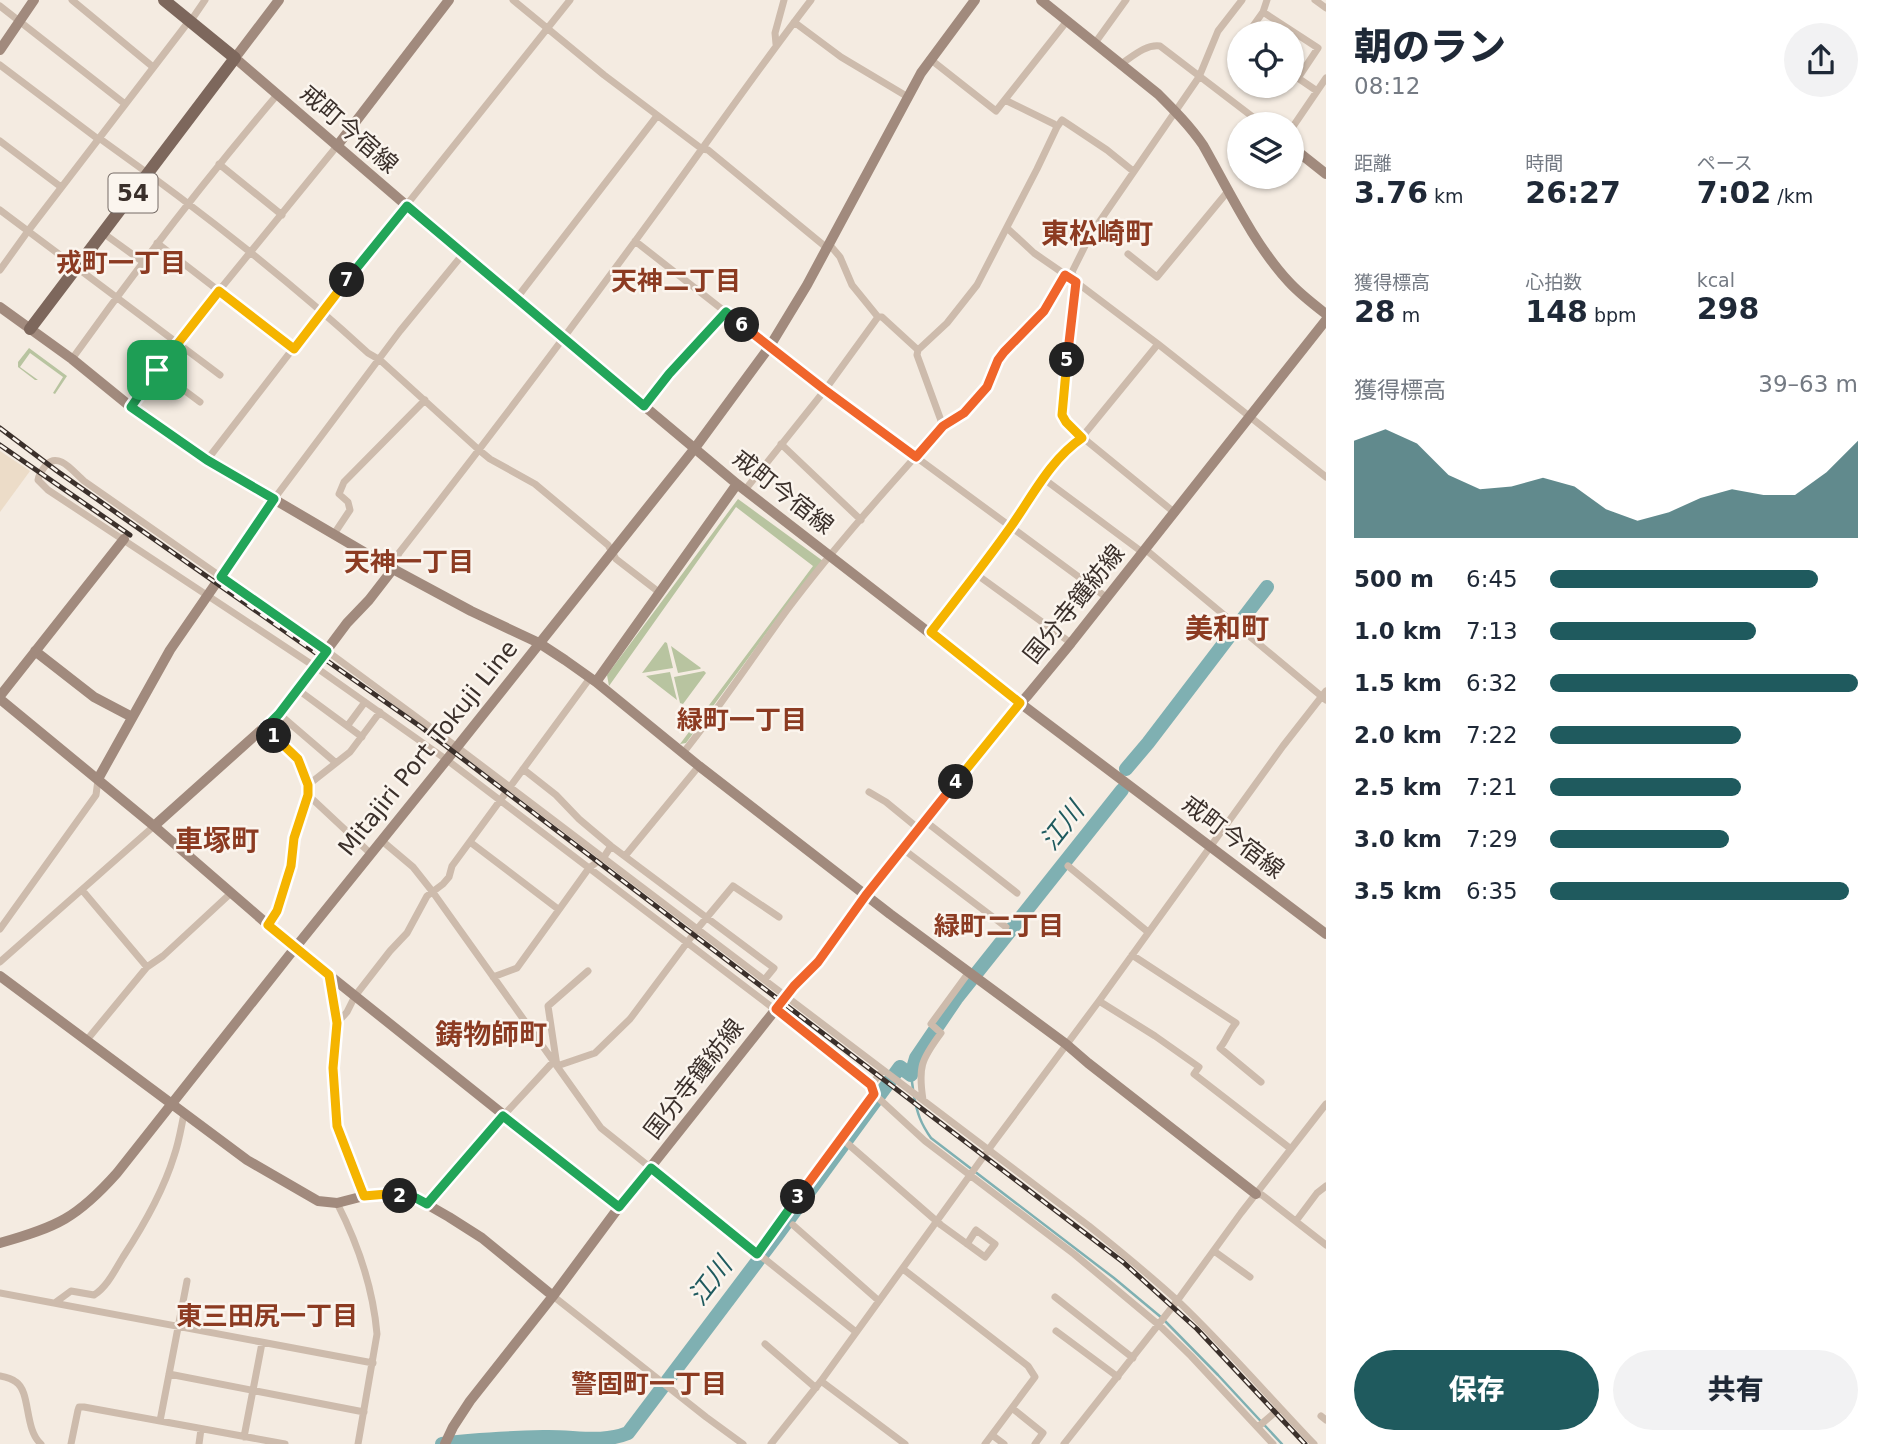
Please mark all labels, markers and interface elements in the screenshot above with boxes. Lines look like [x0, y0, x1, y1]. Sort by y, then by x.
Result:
map controls [1227, 21, 1304, 189]
button: locate [1227, 21, 1304, 98]
button: share [1784, 23, 1858, 97]
text: 朝のラン [1354, 25, 1506, 69]
text: 08:12 [1354, 73, 1420, 99]
street label: 戒町今宿線 [295, 79, 403, 179]
button: layers [1227, 112, 1304, 189]
text: 距離 [1354, 152, 1392, 174]
text: 時間 [1525, 152, 1563, 174]
text: ペース [1697, 152, 1753, 174]
road number: 54 [108, 174, 158, 212]
text: 3.76 [1354, 175, 1428, 210]
text: 26:27 [1525, 175, 1621, 210]
text: 7:02 [1697, 175, 1771, 210]
text: km [1428, 185, 1464, 207]
text: /km [1771, 185, 1813, 207]
district label: 東松崎町 [1041, 217, 1153, 250]
district label: 戎町一丁目 [56, 248, 186, 278]
pin: 7 [330, 262, 364, 298]
district label: 天神二丁目 [611, 266, 741, 296]
text: 7 [340, 268, 353, 290]
text: kcal [1697, 269, 1735, 291]
text: 獲得標高 [1354, 271, 1430, 293]
text: 心拍数 [1525, 271, 1582, 293]
text: 298 [1697, 291, 1759, 326]
text: 28 [1354, 294, 1396, 329]
text: 148 [1525, 294, 1588, 329]
text: m [1396, 304, 1420, 326]
text: bpm [1588, 304, 1637, 326]
pin: 6 [724, 308, 760, 342]
text: 6 [735, 313, 748, 335]
pin [127, 340, 187, 400]
pin: 5 [1050, 342, 1084, 378]
text: 5 [1060, 348, 1073, 370]
icon: arrive [138, 351, 176, 389]
text: 39–63 m [1758, 371, 1858, 397]
text: 獲得標高 [1354, 377, 1446, 403]
street label: 戒町今宿線 [727, 444, 839, 540]
street label: 国分寺鐘紡線 [1018, 539, 1130, 669]
district label: 天神一丁目 [344, 547, 474, 577]
text: 500 m [1354, 566, 1434, 592]
text: 6:45 [1466, 566, 1518, 592]
district label: 美和町 [1185, 612, 1269, 645]
text: 1.0 km [1354, 618, 1442, 644]
text: 7:13 [1466, 618, 1518, 644]
street label: Mitajiri Port Tokuji Line [333, 635, 523, 861]
text: 1.5 km [1354, 670, 1442, 696]
text: 6:32 [1466, 670, 1518, 696]
district label: 緑町一丁目 [677, 705, 807, 735]
pin: 1 [256, 718, 292, 754]
text: 2.0 km [1354, 722, 1442, 748]
text: 7:22 [1466, 722, 1518, 748]
text: 1 [267, 724, 280, 746]
pin: 4 [939, 764, 974, 800]
text: 4 [949, 770, 962, 792]
text: 2.5 km [1354, 774, 1442, 800]
text: 7:21 [1466, 774, 1518, 800]
street label: 戒町今宿線 [1177, 790, 1289, 884]
water label: 江川 [1034, 794, 1092, 856]
district label: 車塚町 [175, 824, 259, 857]
text: 3.0 km [1354, 826, 1442, 852]
text: 7:29 [1466, 826, 1518, 852]
text: 3.5 km [1354, 878, 1442, 904]
text: 6:35 [1466, 878, 1518, 904]
district label: 緑町二丁目 [934, 911, 1064, 941]
street label: 国分寺鐘紡線 [639, 1014, 749, 1144]
district label: 鋳物師町 [435, 1018, 547, 1051]
pin: 2 [382, 1178, 418, 1214]
pin: 3 [780, 1180, 816, 1214]
text: 2 [393, 1184, 406, 1206]
text: 3 [791, 1185, 804, 1207]
water label: 江川 [682, 1249, 739, 1311]
district label: 東三田尻一丁目 [176, 1301, 358, 1331]
button: 保存 [1354, 1350, 1599, 1430]
button: 共有 [1613, 1350, 1858, 1430]
district label: 警固町一丁目 [571, 1369, 727, 1399]

